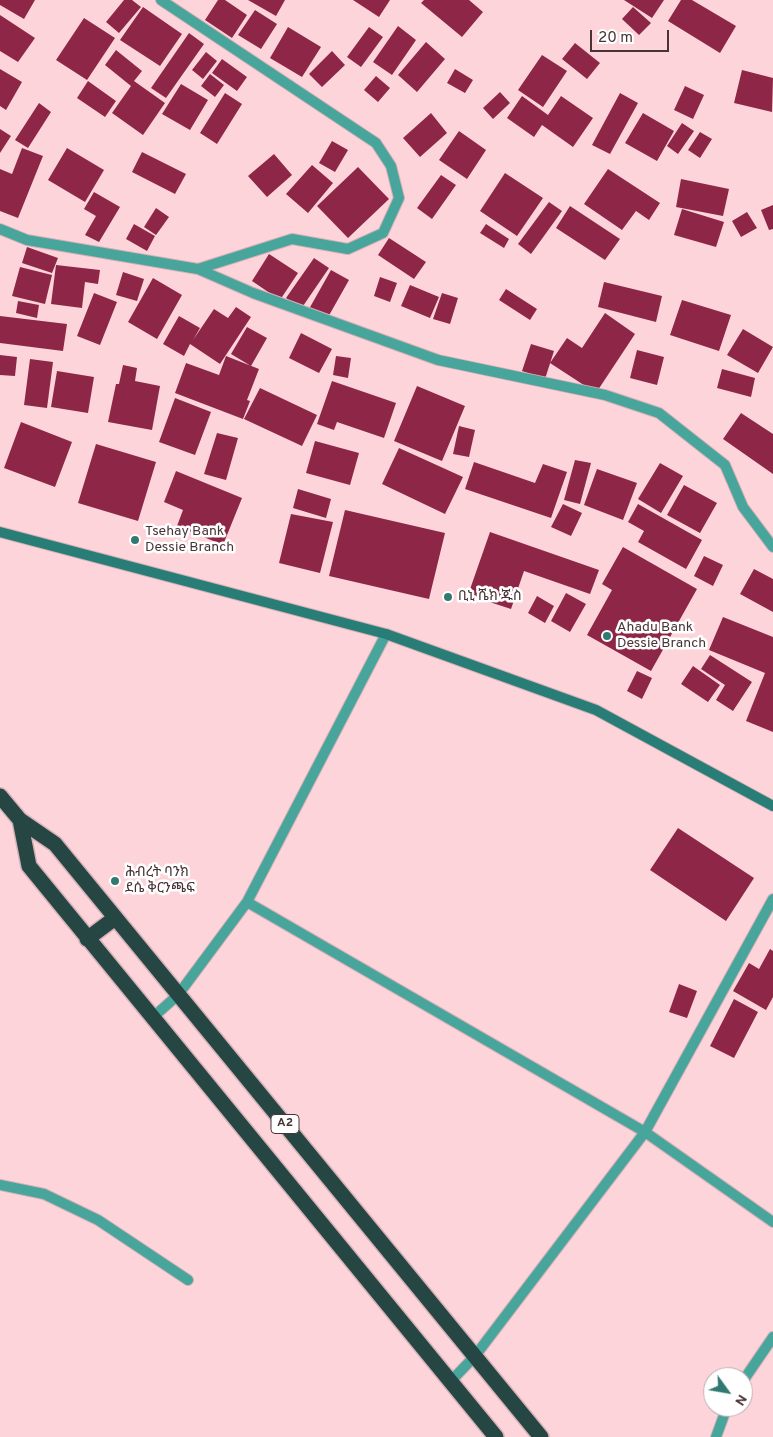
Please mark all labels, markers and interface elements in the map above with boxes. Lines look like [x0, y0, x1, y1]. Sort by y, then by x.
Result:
scale bar [593, 20, 672, 52]
text: 20 m [598, 29, 633, 48]
place label: Tsehay Bank Dessie Branch [145, 524, 234, 556]
marker: Tsehay Bank Dessie Branch [129, 534, 141, 546]
place label: ቢኒ ሼክ ጁስ [458, 589, 522, 605]
marker: ቢኒ ሼክ ጁስ [442, 591, 454, 603]
place label: Ahadu Bank Dessie Branch [617, 620, 706, 652]
marker: Ahadu Bank Dessie Branch [601, 630, 613, 642]
place label: ሕብረት ባንክ ደሴ ቅርንጫፍ [125, 865, 195, 898]
marker: ሕብረት ባንክ ደሴ ቅርንጫፍ [109, 875, 121, 887]
road number: A2 [271, 1114, 299, 1134]
north arrow [703, 1367, 753, 1417]
text: N [730, 1391, 750, 1408]

